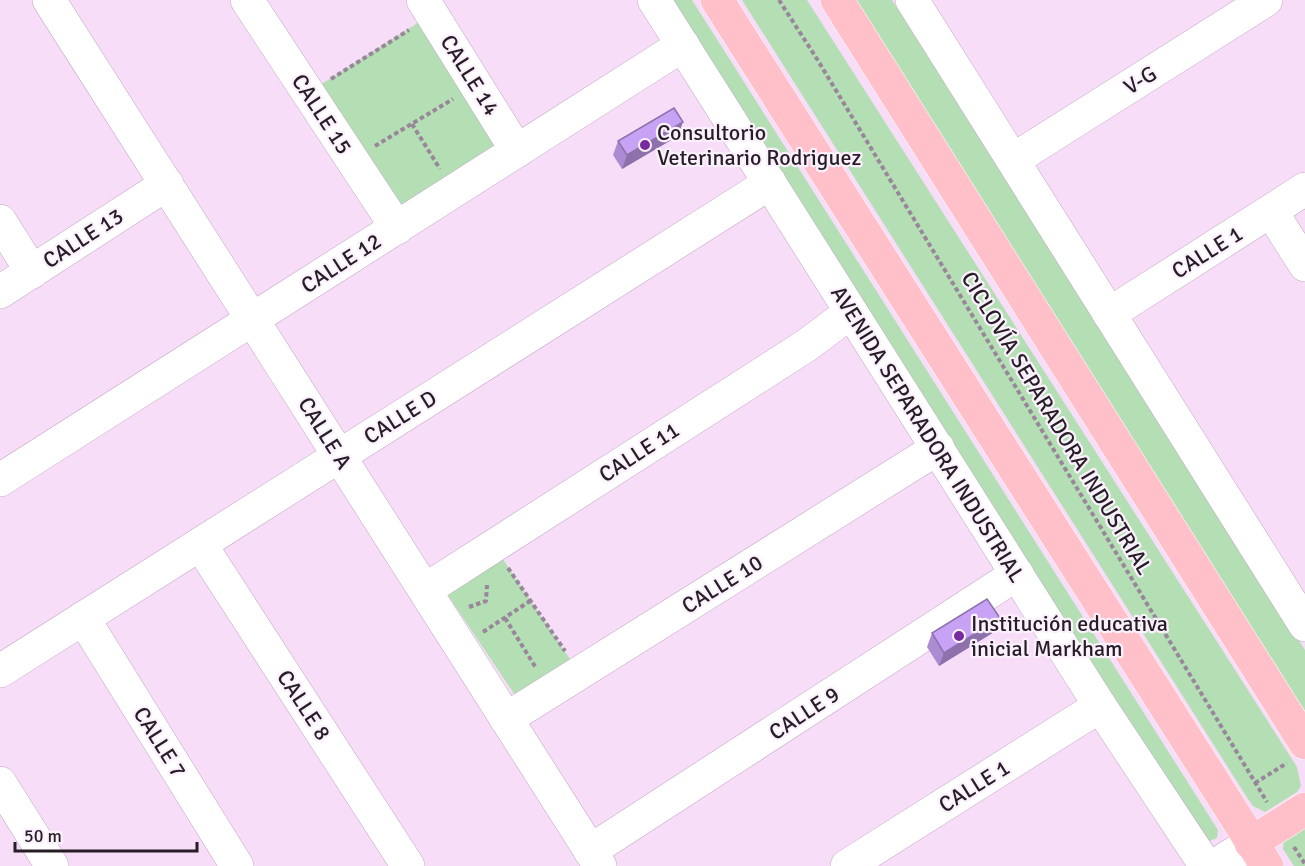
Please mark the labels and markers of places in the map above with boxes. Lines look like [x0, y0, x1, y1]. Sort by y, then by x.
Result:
place label: Consultorio Veterinario Rodriguez [657, 119, 861, 171]
marker: Consultorio Veterinario Rodriguez [638, 138, 652, 152]
place label: Institución educativa inicial Markham [971, 610, 1168, 662]
marker: Institución educativa inicial Markham [952, 629, 966, 643]

